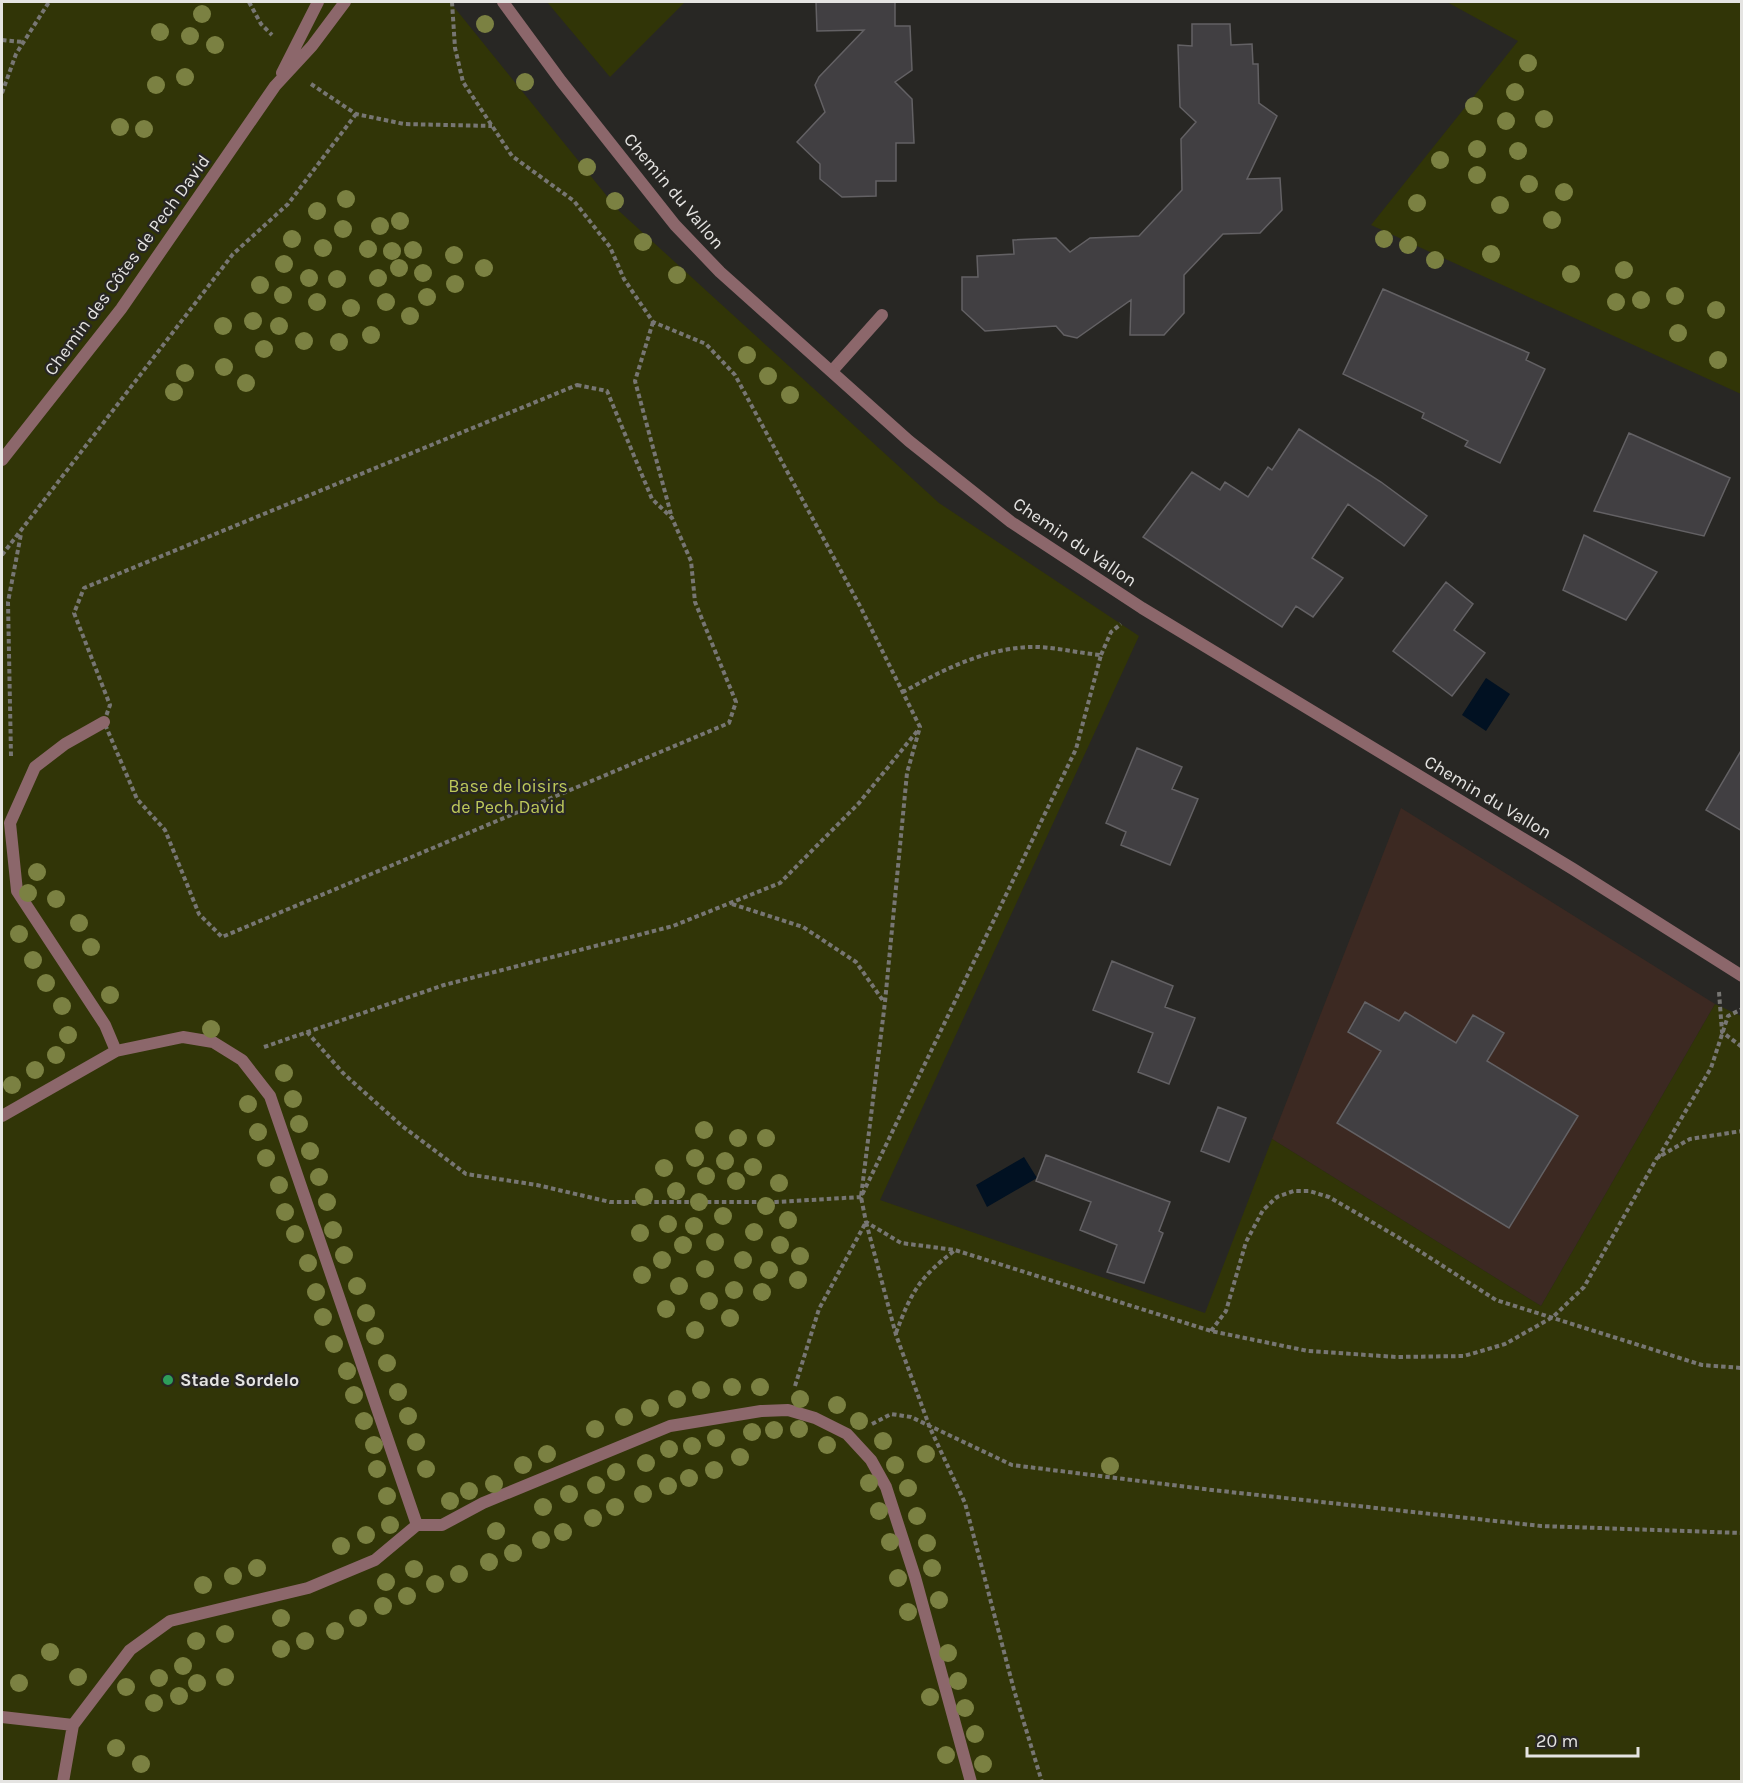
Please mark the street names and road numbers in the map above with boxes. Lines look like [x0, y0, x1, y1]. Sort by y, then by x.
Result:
street label: Chemin du Vallon [619, 129, 729, 253]
street label: Chemin des Côtes de Pech David [40, 150, 214, 380]
street label: Chemin du Vallon [1009, 492, 1141, 592]
street label: Chemin du Vallon [1420, 750, 1556, 844]

